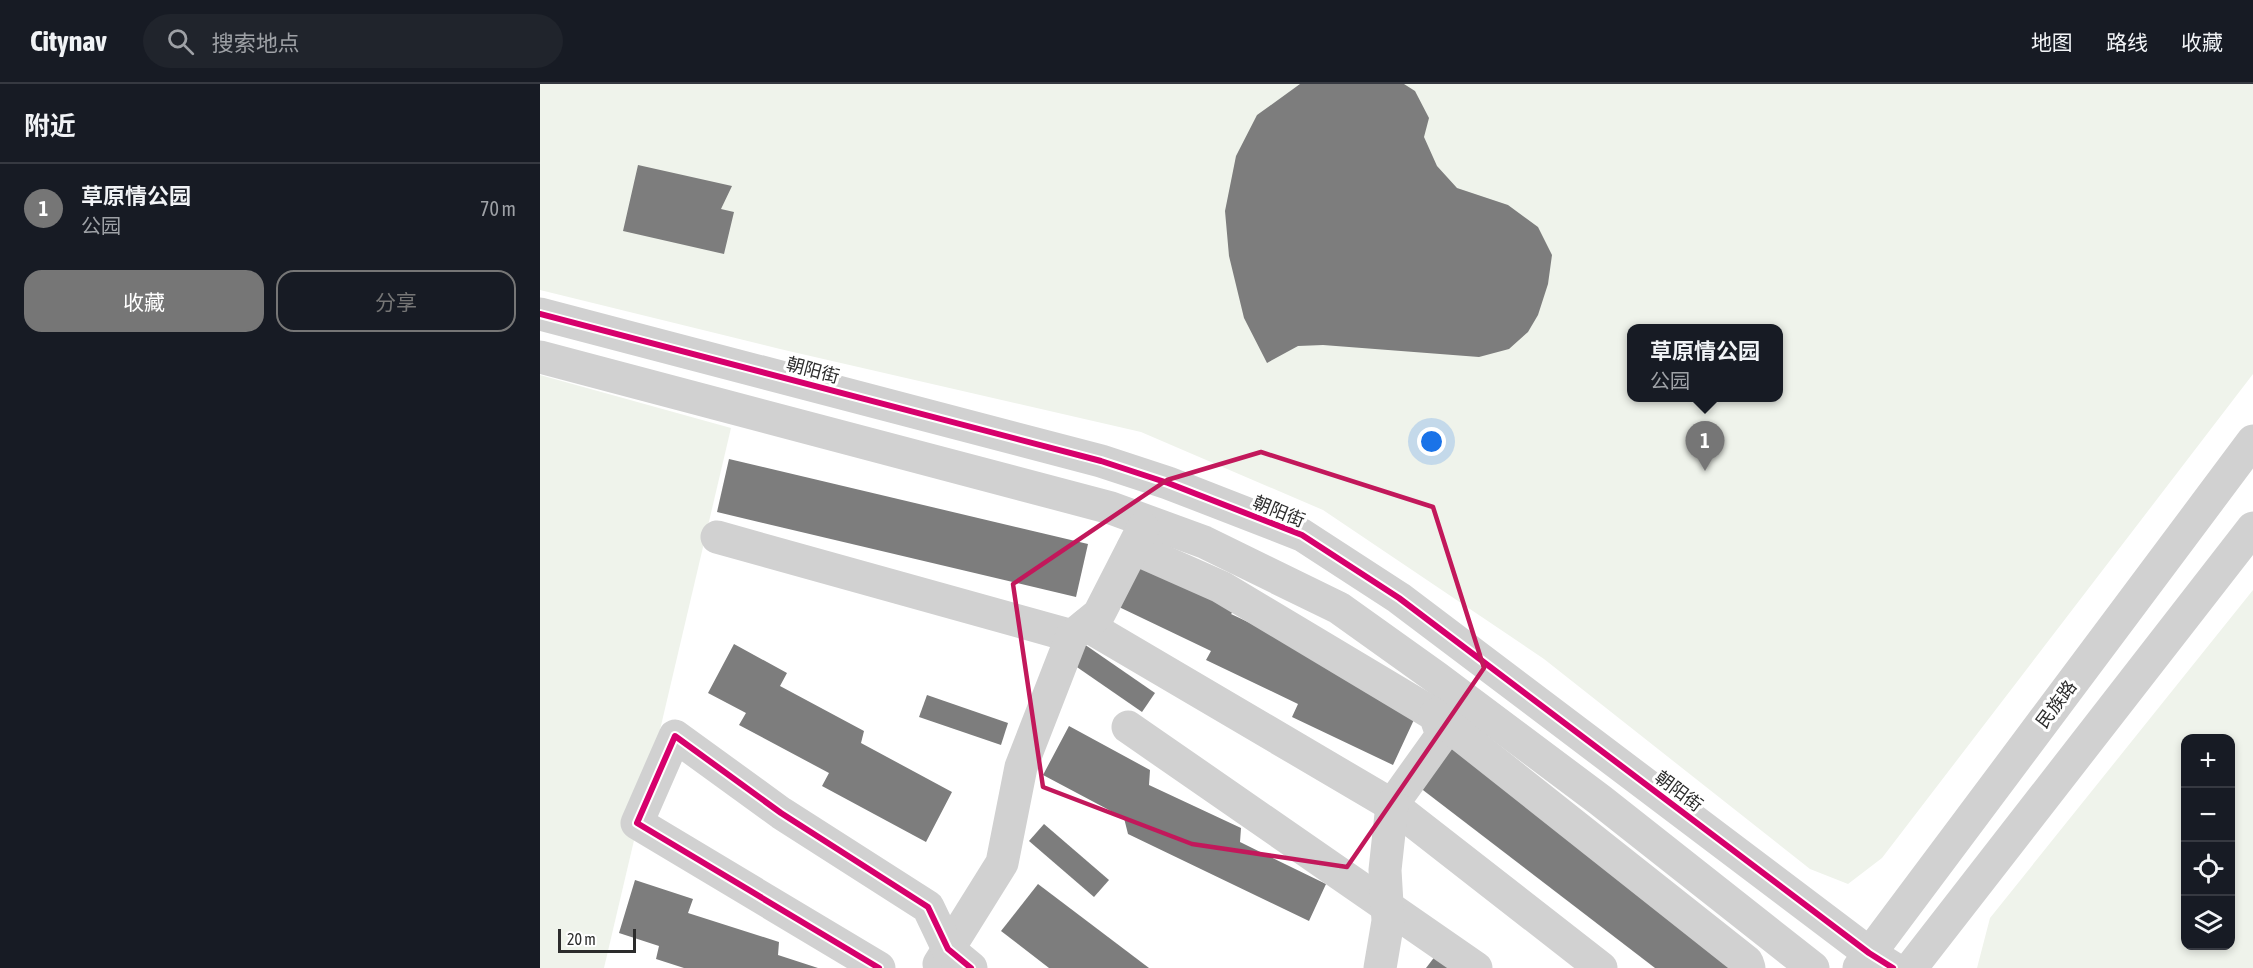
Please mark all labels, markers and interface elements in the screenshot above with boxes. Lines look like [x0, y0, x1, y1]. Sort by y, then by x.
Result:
search box [143, 14, 563, 68]
text: Citynav [30, 25, 107, 57]
icon: search [164, 25, 197, 58]
text: 搜索地点 [212, 30, 300, 56]
text: 地图 [2031, 30, 2073, 54]
text: 路线 [2106, 30, 2148, 54]
text: 收藏 [2181, 30, 2223, 54]
text: 附近 [24, 111, 76, 141]
text: 草原情公园 [81, 183, 191, 209]
text: 1 [39, 197, 48, 220]
text: 70 m [480, 197, 516, 220]
text: 公园 [81, 214, 121, 237]
button: 收藏 [24, 270, 264, 332]
button: 分享 [276, 270, 516, 332]
popup [1627, 324, 1783, 402]
text: 草原情公园 [1650, 338, 1760, 364]
street label: 朝阳街 [784, 353, 842, 387]
text: 公园 [1650, 369, 1690, 392]
pin: 1 [1686, 422, 1724, 471]
your location [1417, 427, 1446, 456]
street label: 朝阳街 [1250, 491, 1308, 531]
street label: 民族路 [2031, 676, 2081, 732]
map controls [2181, 734, 2235, 950]
button: + [2181, 734, 2235, 788]
street label: 朝阳街 [1651, 766, 1707, 816]
button: − [2181, 788, 2235, 842]
button: locate [2181, 842, 2235, 896]
button: layers [2181, 896, 2235, 950]
scale bar [558, 926, 636, 954]
text: 20 m [567, 930, 596, 948]

